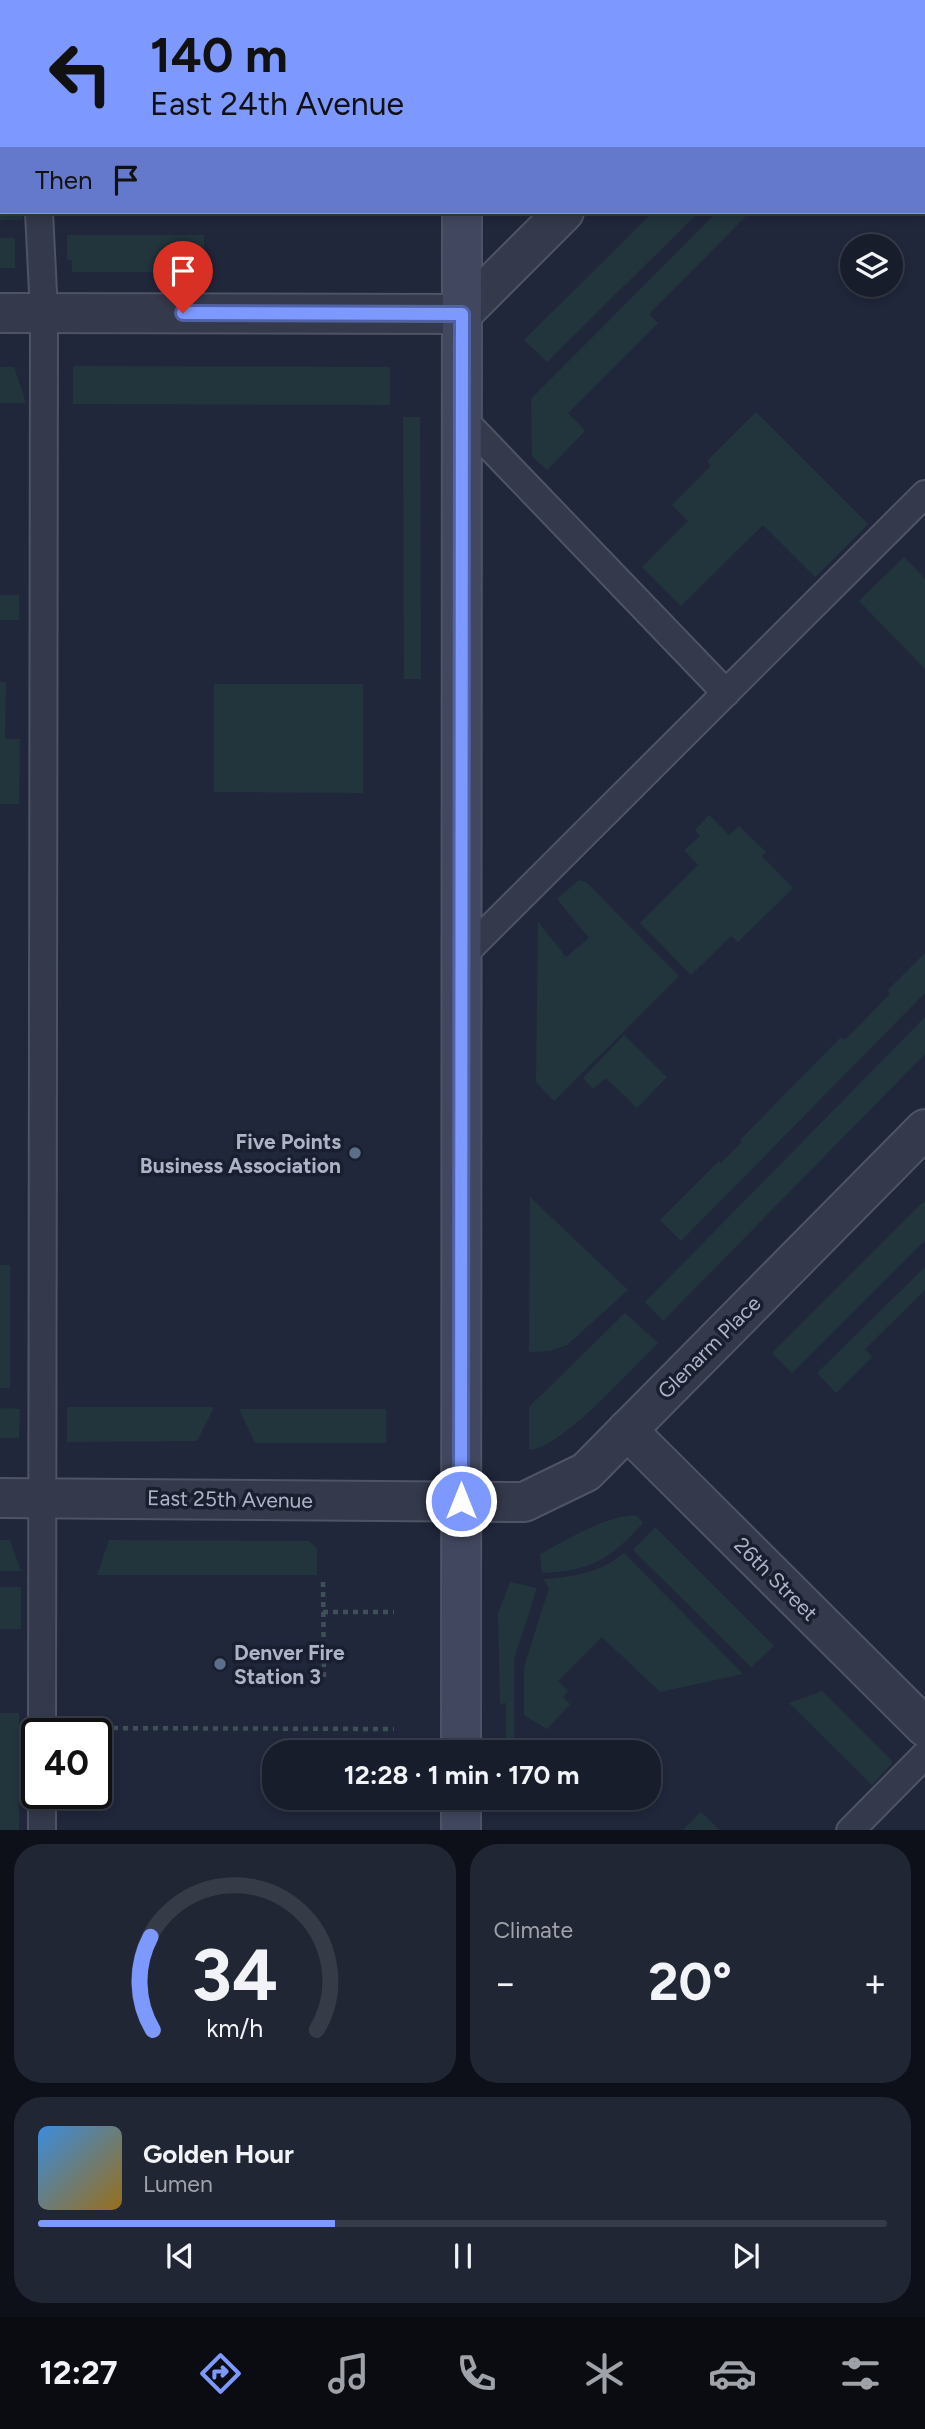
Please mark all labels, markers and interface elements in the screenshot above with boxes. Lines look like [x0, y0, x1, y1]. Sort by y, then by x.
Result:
text: 140 m [150, 25, 288, 84]
icon: left [35, 28, 126, 119]
text: East 24th Avenue [150, 85, 404, 123]
icon: arrive [107, 161, 145, 199]
text: Then [35, 164, 93, 196]
map controls [840, 234, 903, 297]
button: layers [840, 234, 903, 297]
pin [153, 241, 213, 313]
icon: arrive [164, 252, 202, 290]
place label: Five Points Business Association [140, 1129, 341, 1178]
marker: Five Points Business Association [347, 1145, 363, 1161]
street label: Glenarm Place [652, 1290, 766, 1404]
position arrow [424, 1464, 498, 1538]
street label: East 25th Avenue [147, 1485, 313, 1513]
street label: 26th Street [729, 1532, 823, 1626]
place label: Denver Fire Station 3 [234, 1640, 345, 1689]
marker: Denver Fire Station 3 [212, 1656, 228, 1672]
speed limit sign: 40 [21, 1718, 112, 1809]
text: 12:28 · 1 min · 170 m [344, 1759, 579, 1791]
text: Climate [494, 1916, 573, 1944]
text: 34 [191, 1931, 278, 2018]
text: 20° [649, 1951, 732, 2013]
text: − [494, 1960, 517, 2006]
text: + [863, 1960, 887, 2006]
text: km/h [206, 2012, 263, 2042]
text: Golden Hour [143, 2138, 294, 2170]
text: Lumen [143, 2170, 213, 2198]
icon: previous [161, 2237, 199, 2275]
icon: pause [444, 2237, 482, 2275]
icon: next [727, 2237, 765, 2275]
icon: directions [196, 2349, 245, 2398]
icon: music [324, 2349, 373, 2398]
icon: phone [452, 2349, 501, 2398]
icon: climate [580, 2349, 629, 2398]
icon: car [708, 2349, 757, 2398]
icon: filters [836, 2349, 885, 2398]
text: 12:27 [40, 2354, 117, 2392]

